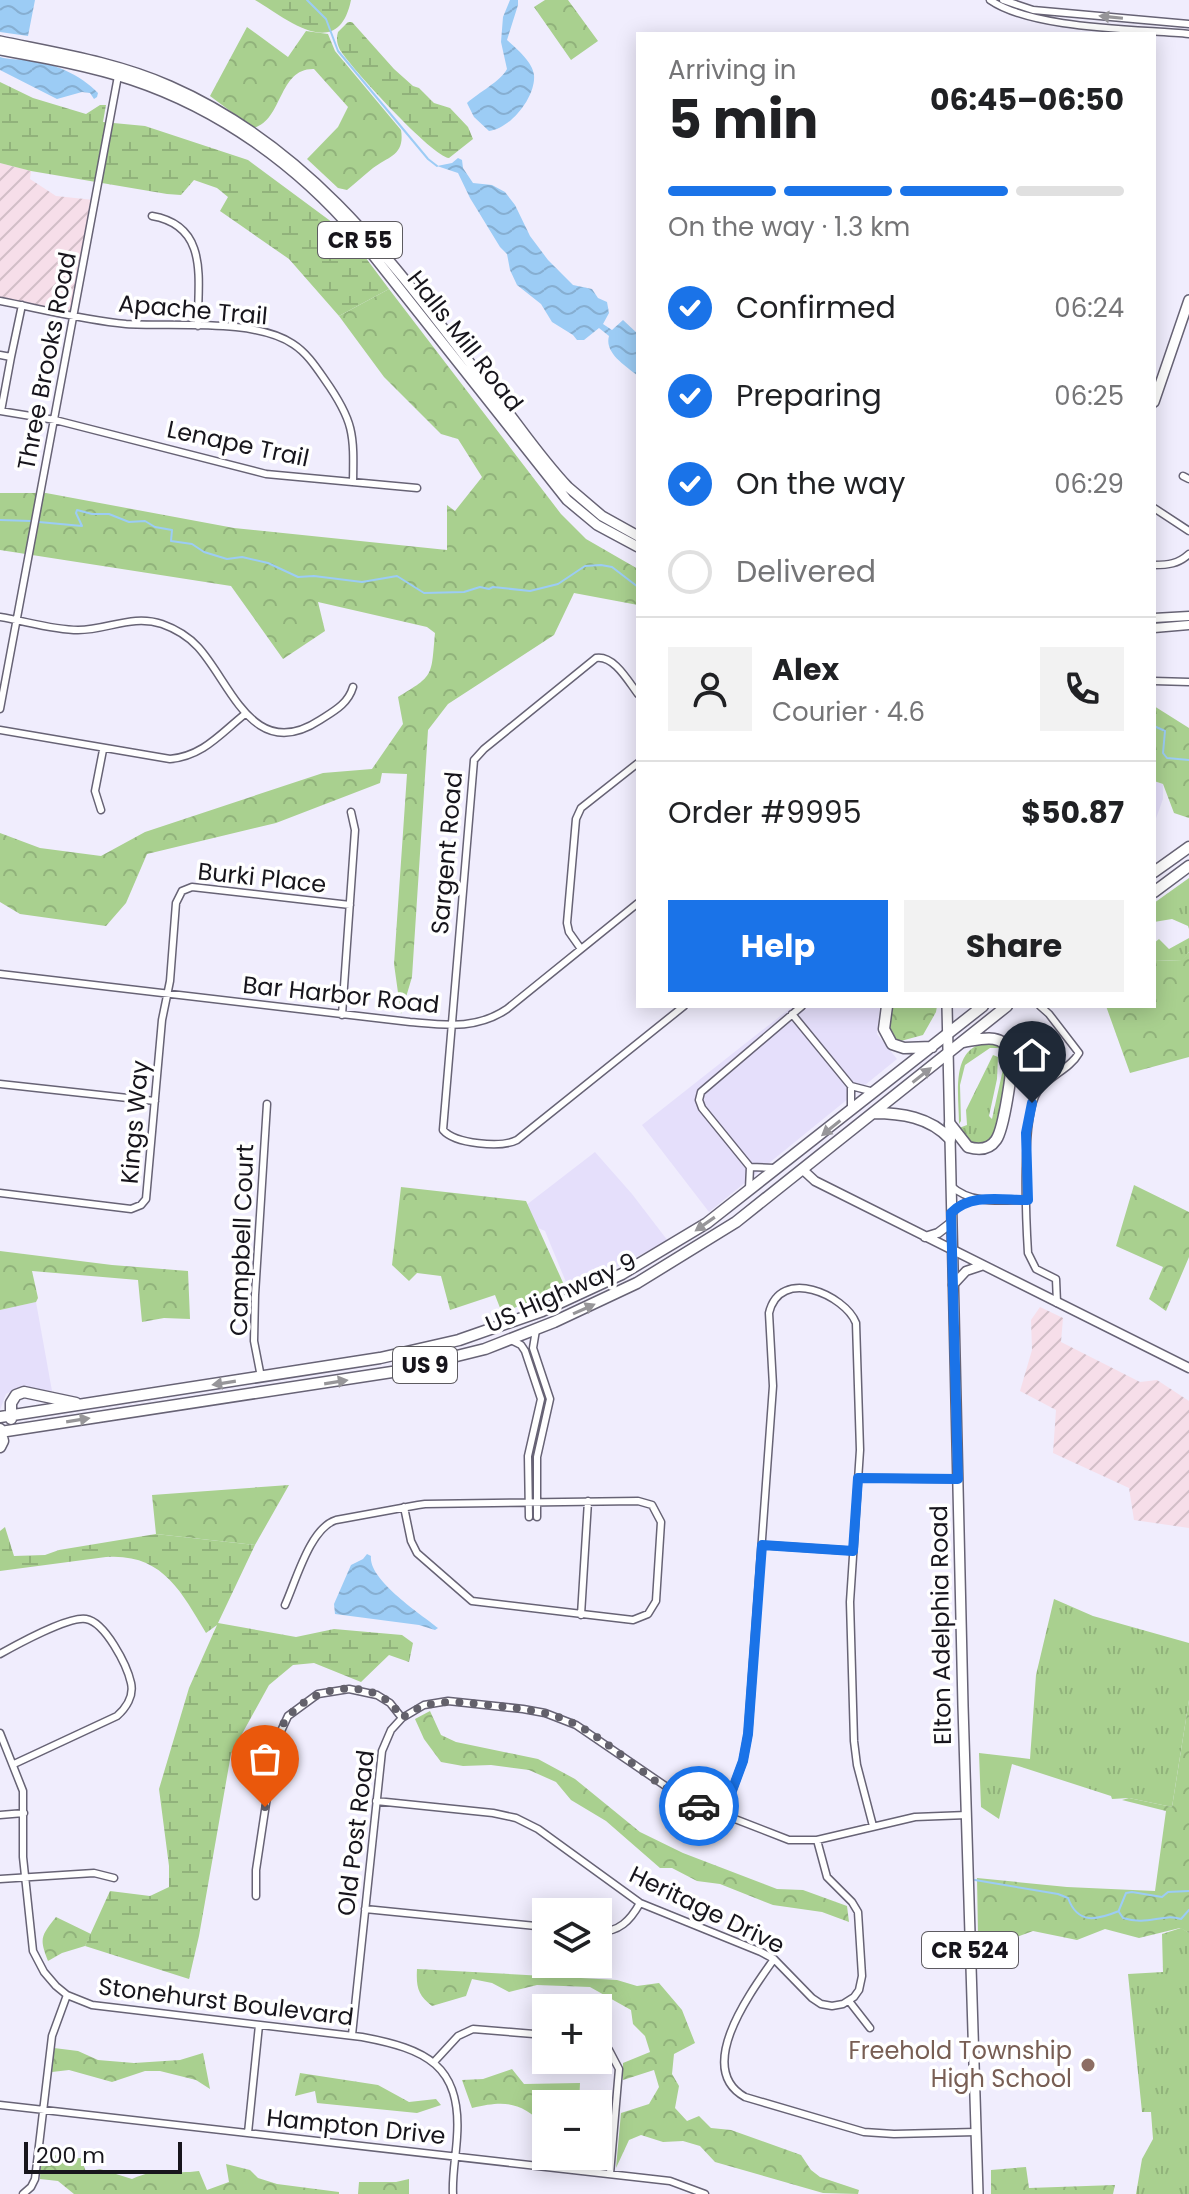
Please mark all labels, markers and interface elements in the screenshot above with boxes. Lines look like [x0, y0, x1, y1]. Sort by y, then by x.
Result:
one-way arrow [1098, 10, 1123, 23]
text: Arriving in [668, 52, 797, 88]
text: 06:45–06:50 [930, 78, 1124, 121]
text: 5 min [668, 83, 818, 156]
text: On the way · 1.3 km [668, 209, 910, 245]
road number: CR 55 [318, 222, 402, 258]
street label: Three Brooks Road [9, 249, 84, 473]
street label: Halls Mill Road [400, 263, 531, 418]
icon: check [668, 286, 712, 330]
text: Confirmed [736, 286, 896, 329]
street label: Apache Trail [117, 287, 269, 332]
text: 06:24 [1054, 290, 1124, 326]
icon: check [668, 374, 712, 418]
text: Preparing [736, 374, 882, 417]
text: 06:25 [1054, 378, 1124, 414]
street label: Lenape Trail [164, 412, 312, 475]
icon: check [668, 462, 712, 506]
text: On the way [736, 462, 905, 505]
text: 06:29 [1054, 466, 1124, 502]
text: Delivered [736, 550, 876, 593]
button: person [668, 647, 752, 731]
button: phone [1040, 647, 1124, 731]
text: Alex [772, 648, 839, 691]
text: Courier · 4.6 [772, 694, 925, 730]
street label: Sargent Road [423, 770, 470, 936]
text: Order #9995 [668, 791, 862, 834]
text: $50.87 [1021, 791, 1124, 834]
street label: Burki Place [196, 854, 328, 901]
button: Help [668, 900, 888, 992]
button: Share [904, 900, 1124, 992]
street label: Bar Harbor Road [241, 968, 441, 1021]
pin [998, 1021, 1066, 1103]
icon: home [1010, 1033, 1054, 1077]
street label: Kings Way [113, 1058, 156, 1185]
one-way arrow [912, 1067, 932, 1083]
one-way arrow [820, 1119, 841, 1136]
street label: Campbell Court [222, 1143, 261, 1336]
one-way arrow [694, 1216, 715, 1231]
street label: US Highway 9 [480, 1245, 641, 1341]
one-way arrow [572, 1302, 596, 1316]
road number: US 9 [393, 1347, 457, 1383]
one-way arrow [324, 1375, 349, 1388]
one-way arrow [211, 1377, 236, 1390]
one-way arrow [66, 1413, 91, 1426]
street label: Elton Adelphia Road [922, 1505, 959, 1745]
pin [231, 1725, 299, 1807]
icon: bag [243, 1737, 287, 1781]
street label: Old Post Road [329, 1748, 382, 1918]
courier [659, 1766, 739, 1846]
icon: car [677, 1784, 721, 1828]
street label: Heritage Drive [624, 1858, 790, 1961]
map controls [532, 1898, 612, 2170]
button: layers [532, 1898, 612, 1978]
road number: CR 524 [922, 1932, 1018, 1968]
street label: Stonehurst Boulevard [97, 1969, 356, 2034]
button: + [532, 1994, 612, 2074]
place label: Freehold Township High School [849, 2034, 1072, 2095]
marker: Freehold Township High School [1079, 2056, 1097, 2074]
button: − [532, 2090, 612, 2170]
street label: Hampton Drive [265, 2101, 447, 2152]
scale bar [24, 2138, 182, 2174]
text: 200 m [36, 2140, 105, 2171]

